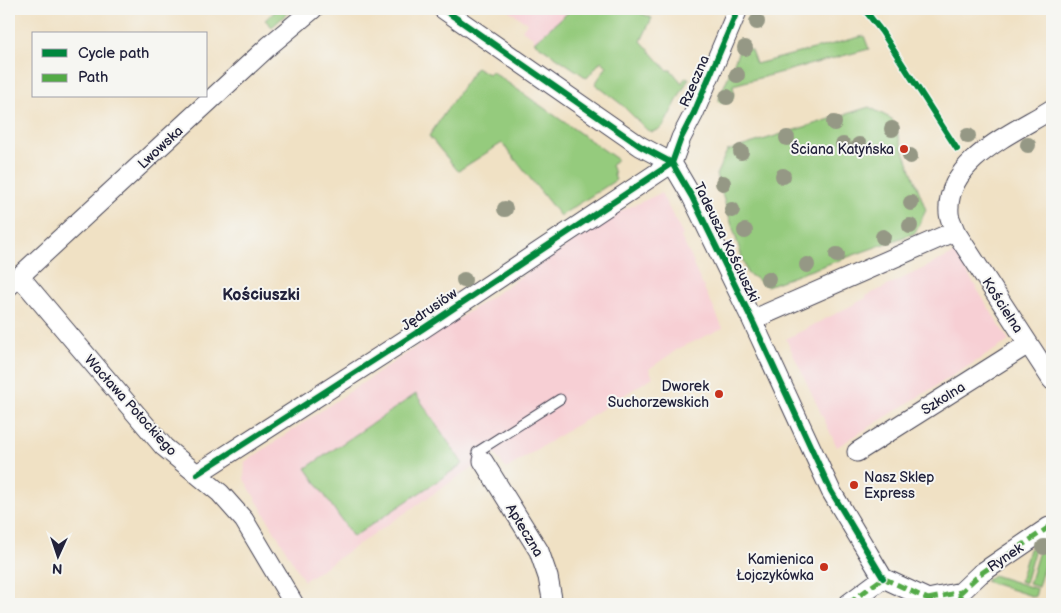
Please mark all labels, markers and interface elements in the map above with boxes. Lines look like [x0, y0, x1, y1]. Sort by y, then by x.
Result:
legend [32, 32, 208, 98]
text: Cycle path [78, 44, 149, 63]
street label: Rzeczna [676, 53, 713, 110]
text: Path [78, 68, 108, 87]
street label: Lwowska [134, 122, 186, 172]
place label: Ściana Katyńska [791, 140, 894, 158]
marker: Ściana Katyńska [898, 143, 910, 155]
street label: Tadeusza Kościuszki [690, 180, 763, 305]
street label: Kościelna [978, 274, 1027, 336]
street label: Jędrusiów [398, 284, 461, 334]
district label: Kościuszki [222, 286, 300, 305]
street label: Wacława Potockiego [81, 351, 181, 459]
place label: Dworek Suchorzewskich [608, 378, 709, 411]
street label: Szkolna [918, 378, 968, 419]
marker: Dworek Suchorzewskich [713, 388, 725, 400]
place label: Nasz Sklep Express [864, 469, 934, 502]
marker: Nasz Sklep Express [848, 479, 860, 491]
street label: Apteczna [502, 501, 547, 560]
north arrow [32, 530, 82, 580]
street label: Rynek [984, 539, 1027, 576]
place label: Kamienica Łojczykówka [736, 551, 814, 584]
text: N [52, 560, 63, 577]
marker: Kamienica Łojczykówka [818, 561, 830, 573]

